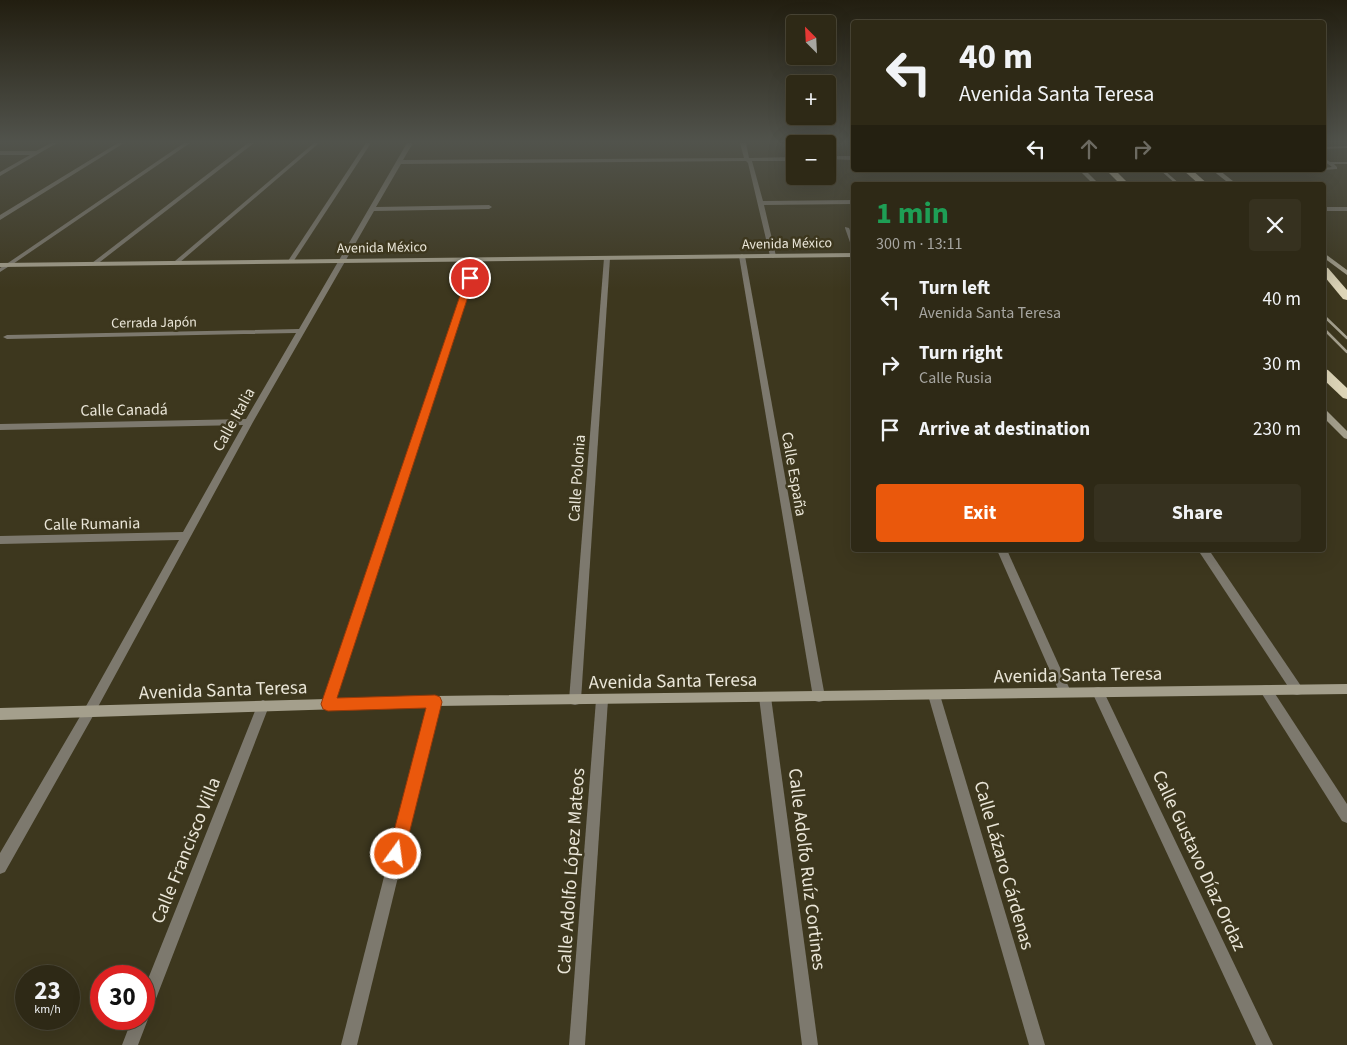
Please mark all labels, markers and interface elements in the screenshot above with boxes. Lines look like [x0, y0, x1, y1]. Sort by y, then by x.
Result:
north arrow [786, 15, 836, 65]
map controls [786, 15, 836, 185]
text: 40 m [959, 32, 1033, 82]
icon: left [876, 40, 941, 105]
button: + [786, 75, 836, 125]
text: Avenida Santa Teresa [959, 78, 1154, 110]
button: − [786, 135, 836, 185]
icon: left [1022, 135, 1050, 163]
icon: ahead [1075, 135, 1103, 163]
icon: right [1128, 135, 1156, 163]
text: 1 min [876, 192, 949, 235]
button: close [1249, 199, 1301, 251]
street label: Avenida México [742, 233, 832, 255]
text: 300 m · 13:11 [876, 233, 963, 255]
street label: Avenida México [337, 237, 427, 259]
pin [449, 257, 491, 299]
icon: arrive [456, 264, 484, 292]
text: Turn left [919, 275, 990, 302]
icon: left [876, 286, 904, 314]
text: 40 m [1263, 286, 1301, 313]
text: Avenida Santa Teresa [919, 302, 1061, 324]
street label: Cerrada Japón [111, 312, 197, 334]
text: Turn right [919, 340, 1003, 367]
icon: right [876, 351, 904, 379]
text: 30 m [1263, 351, 1301, 378]
text: Calle Rusia [919, 367, 992, 389]
street label: Calle Italia [207, 384, 260, 455]
street label: Calle Canadá [80, 398, 168, 422]
icon: arrive [876, 416, 904, 444]
text: Arrive at destination [919, 416, 1090, 443]
text: 230 m [1253, 416, 1301, 443]
street label: Calle España [776, 430, 812, 518]
street label: Calle Polonia [563, 434, 591, 522]
button: Exit [876, 484, 1084, 542]
button: Share [1094, 484, 1301, 542]
street label: Calle Rumania [44, 512, 140, 536]
street label: Avenida Santa Teresa [993, 661, 1163, 690]
street label: Avenida Santa Teresa [588, 667, 758, 696]
street label: Avenida Santa Teresa [138, 674, 308, 707]
street label: Calle Gustavo Díaz Ordaz [1145, 766, 1252, 955]
street label: Calle Adolfo López Mateos [551, 767, 592, 975]
street label: Calle Adolfo Ruíz Cortines [781, 767, 832, 972]
street label: Calle Francisco Villa [145, 773, 228, 928]
street label: Calle Lázaro Cárdenas [967, 778, 1041, 953]
position arrow [369, 827, 421, 879]
speed limit sign: 30 [90, 965, 155, 1030]
text: 23 [34, 973, 61, 1009]
text: km/h [34, 1001, 61, 1018]

